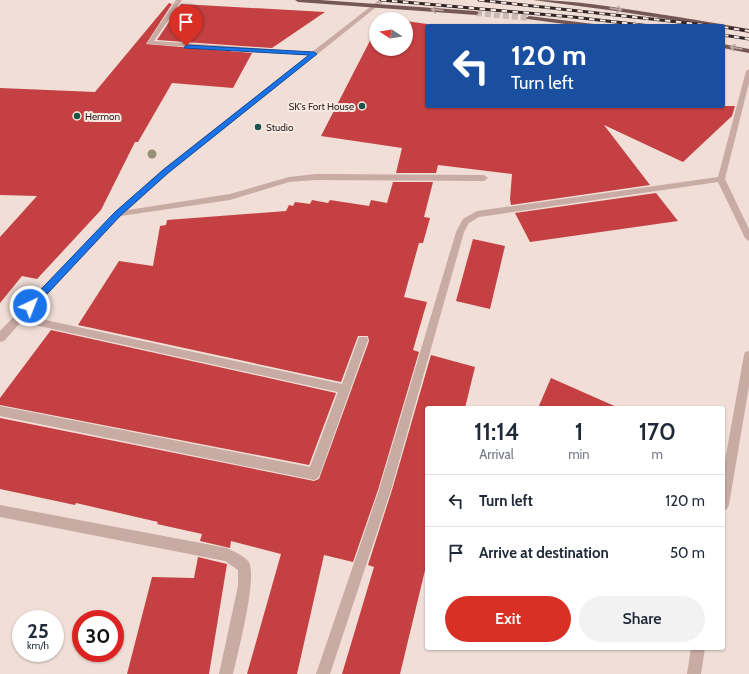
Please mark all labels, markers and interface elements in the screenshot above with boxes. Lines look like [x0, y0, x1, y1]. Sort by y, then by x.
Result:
pin [169, 5, 203, 46]
one-way arrow [609, 5, 622, 13]
one-way arrow [431, 6, 444, 14]
icon: arrive [175, 11, 197, 33]
north arrow [369, 12, 413, 56]
map controls [369, 12, 413, 56]
text: 120 m [511, 38, 587, 72]
icon: left [445, 40, 497, 92]
one-way arrow [730, 44, 743, 52]
text: Turn left [511, 72, 574, 94]
place label: SK's Fort House [289, 100, 354, 113]
marker: SK's Fort House [357, 101, 367, 111]
place label: Hermon [85, 110, 120, 123]
marker: Hermon [72, 111, 82, 121]
place label: Studio [266, 121, 294, 134]
marker: Studio [253, 122, 263, 132]
position arrow [9, 285, 51, 327]
text: 11:14 [474, 417, 519, 446]
text: 1 [575, 417, 583, 446]
text: 170 [639, 417, 676, 446]
text: Arrival [479, 446, 514, 462]
text: min [568, 446, 590, 462]
text: m [652, 446, 663, 462]
icon: left [445, 490, 467, 512]
text: Turn left [479, 492, 533, 510]
text: 120 m [665, 492, 705, 510]
icon: arrive [445, 542, 467, 564]
text: Arrive at destination [479, 544, 609, 562]
text: 50 m [670, 544, 705, 562]
button: Exit [445, 596, 571, 642]
button: Share [579, 596, 705, 642]
speed limit sign: 30 [72, 610, 124, 662]
text: 25 [27, 619, 49, 643]
text: km/h [27, 639, 49, 652]

